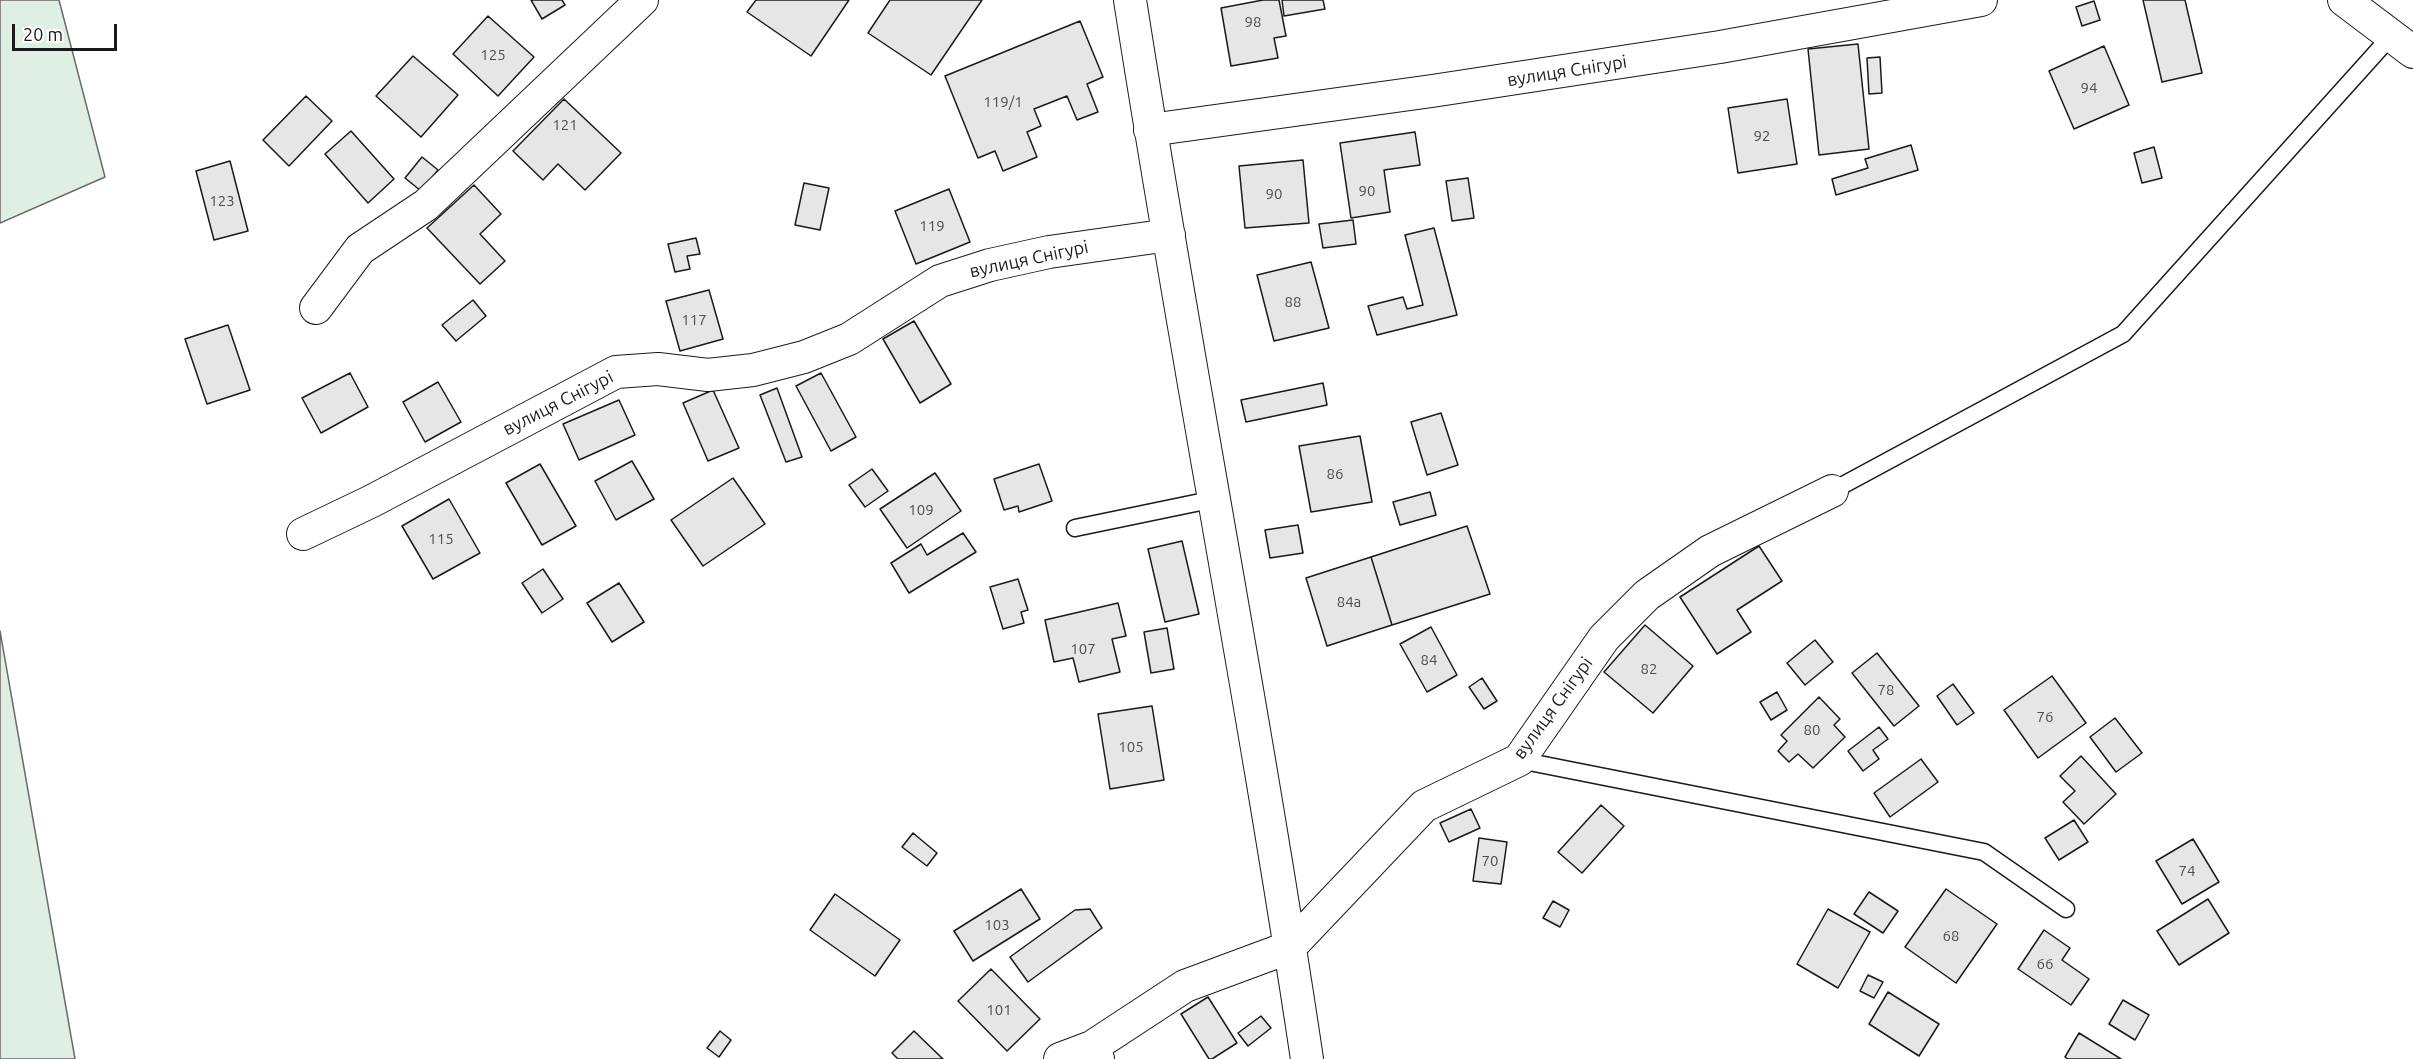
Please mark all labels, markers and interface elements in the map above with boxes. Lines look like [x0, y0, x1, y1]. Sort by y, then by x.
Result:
scale bar [15, 12, 120, 50]
house number: 98 [1245, 13, 1261, 31]
text: 20 m [23, 24, 63, 44]
house number: 125 [480, 46, 506, 64]
street label: вулиця Снігурі [1506, 51, 1628, 91]
house number: 94 [2081, 79, 2097, 97]
house number: 119/1 [983, 93, 1023, 111]
house number: 121 [552, 116, 578, 134]
house number: 92 [1754, 127, 1770, 145]
house number: 90 [1359, 182, 1375, 200]
house number: 90 [1266, 185, 1282, 203]
house number: 123 [209, 192, 235, 210]
house number: 119 [919, 217, 945, 235]
street label: вулиця Снігурі [968, 236, 1090, 282]
house number: 88 [1285, 293, 1301, 311]
house number: 117 [681, 311, 707, 329]
street label: вулиця Снігурі [499, 366, 617, 440]
house number: 86 [1327, 465, 1343, 483]
house number: 109 [908, 501, 934, 519]
house number: 115 [428, 530, 454, 548]
house number: 84а [1337, 593, 1361, 611]
house number: 107 [1070, 640, 1096, 658]
house number: 84 [1421, 651, 1437, 669]
street label: вулиця Снігурі [1509, 653, 1597, 763]
house number: 82 [1641, 660, 1657, 678]
house number: 78 [1878, 681, 1894, 699]
house number: 76 [2037, 708, 2053, 726]
house number: 80 [1804, 721, 1820, 739]
house number: 105 [1118, 738, 1144, 756]
house number: 70 [1482, 852, 1498, 870]
house number: 74 [2179, 862, 2195, 880]
house number: 103 [984, 916, 1010, 934]
house number: 68 [1943, 927, 1959, 945]
house number: 66 [2037, 955, 2053, 973]
house number: 101 [986, 1001, 1012, 1019]

